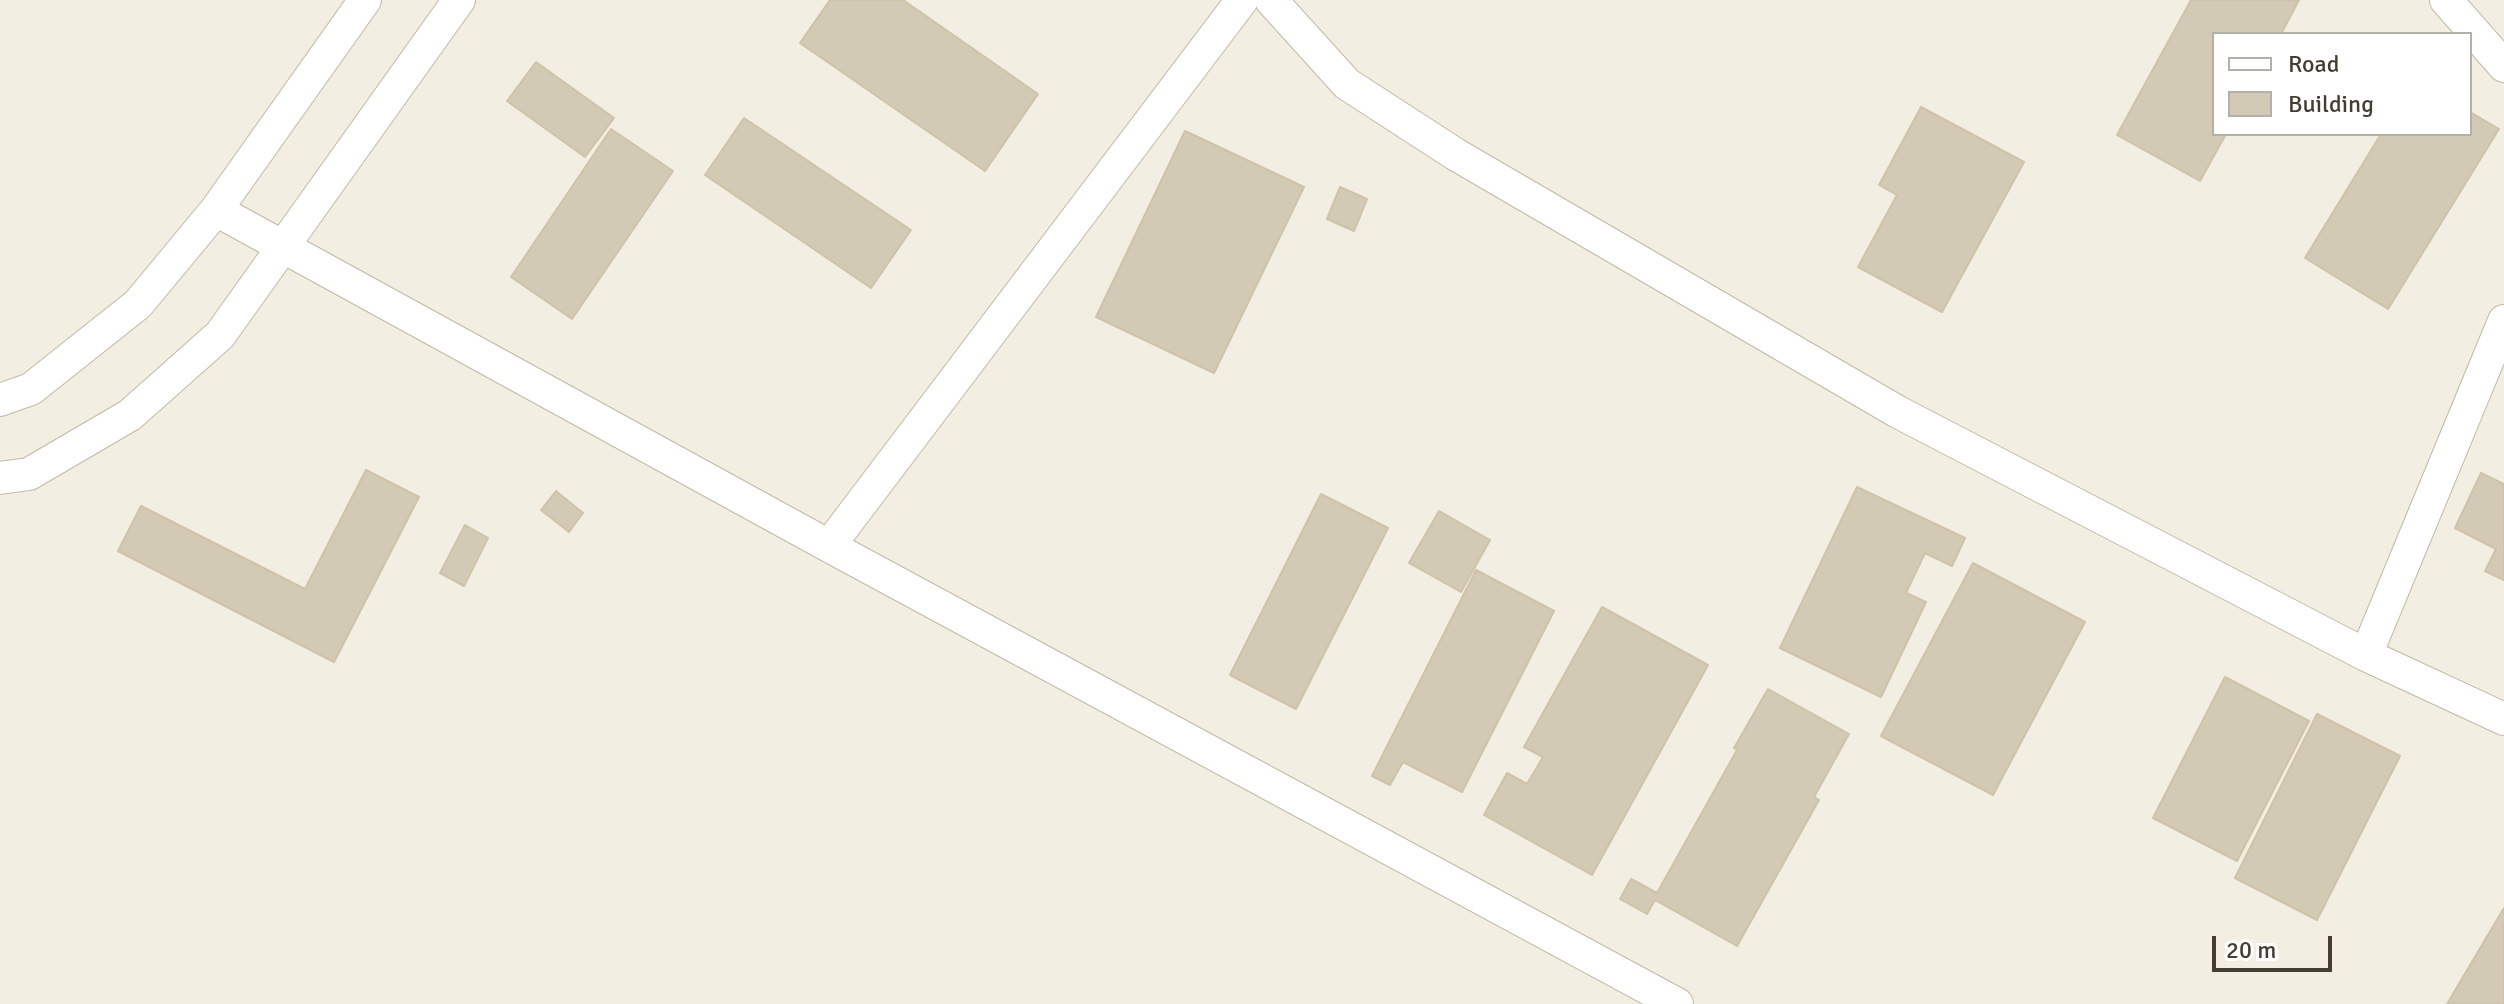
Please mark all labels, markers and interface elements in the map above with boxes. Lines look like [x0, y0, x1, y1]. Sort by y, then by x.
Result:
legend [2212, 32, 2472, 136]
text: Road [2288, 49, 2339, 79]
text: Building [2288, 89, 2374, 119]
scale bar [2216, 920, 2336, 970]
text: 20 m [2226, 935, 2276, 965]

